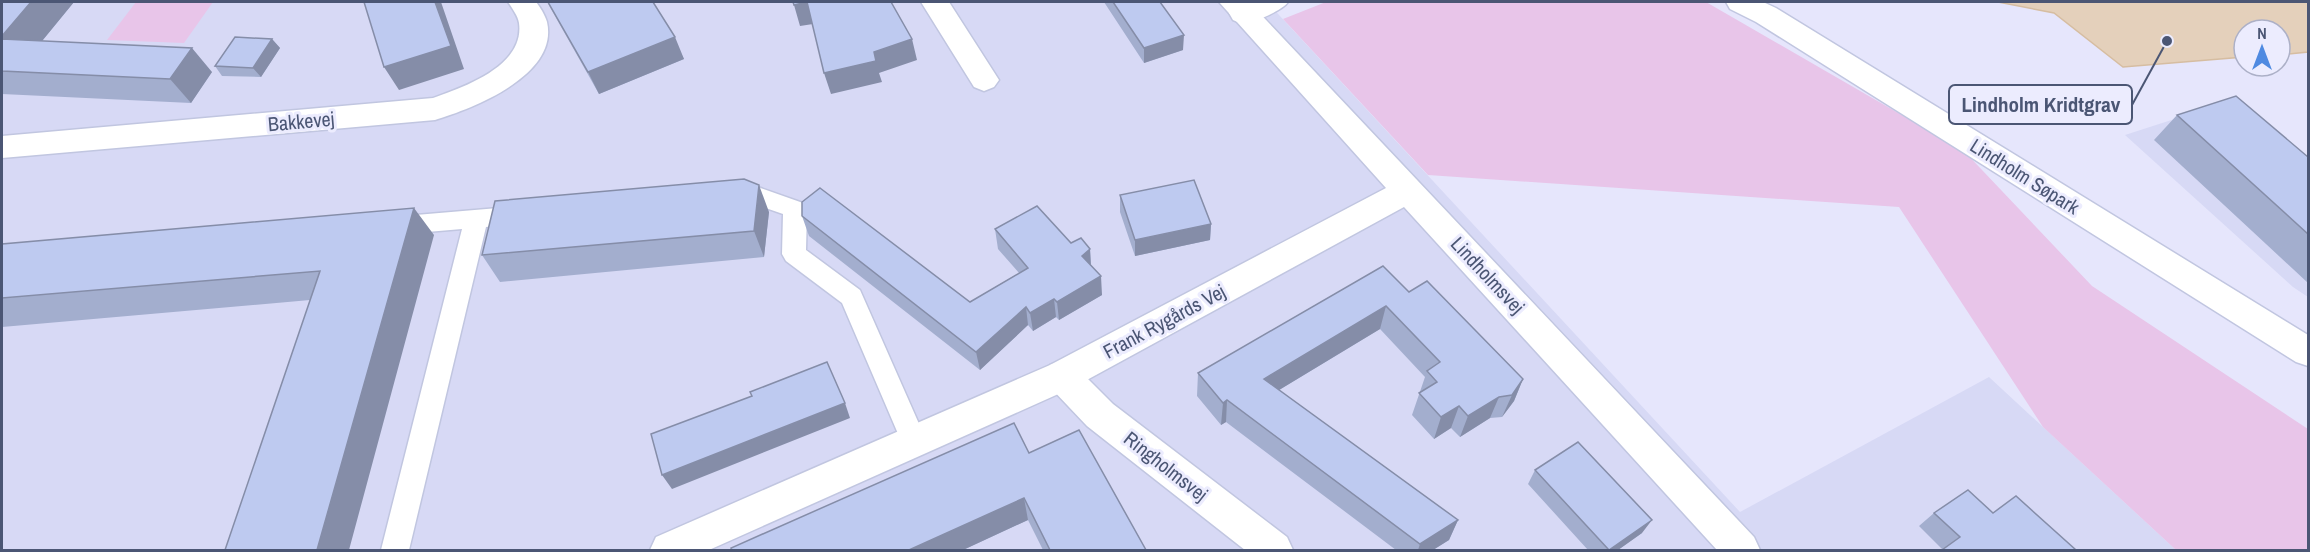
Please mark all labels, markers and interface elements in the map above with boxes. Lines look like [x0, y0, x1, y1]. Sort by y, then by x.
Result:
north arrow [2232, 18, 2292, 78]
text: N [2257, 22, 2267, 44]
callout: Lindholm Kridtgrav [1949, 85, 2132, 124]
text: Lindholm Kridtgrav [1962, 90, 2121, 119]
street label: Bakkevej [267, 105, 335, 137]
street label: Lindholm Søpark [1965, 132, 2085, 221]
street label: Lindholmsvej [1445, 230, 1531, 320]
street label: Frank Rygårds Vej [1098, 277, 1230, 365]
street label: Ringholmsvej [1119, 425, 1213, 507]

